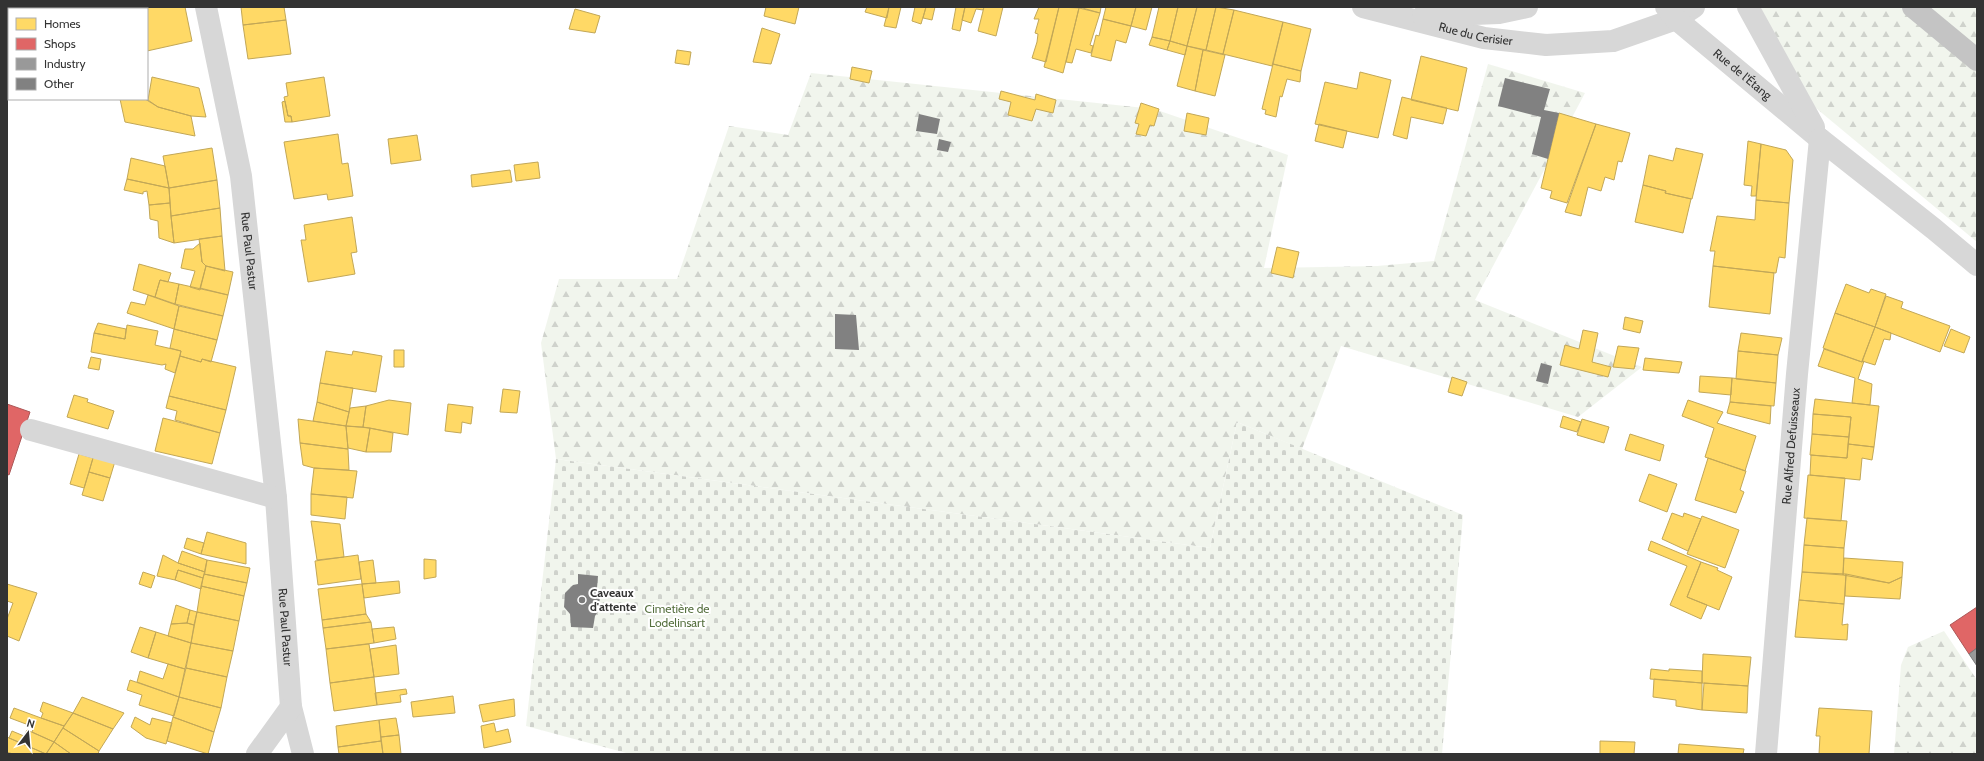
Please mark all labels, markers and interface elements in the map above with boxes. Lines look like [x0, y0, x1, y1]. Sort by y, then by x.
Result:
legend [8, 8, 148, 100]
text: Homes [44, 16, 81, 31]
street label: Rue du Cerisier [1437, 19, 1514, 48]
text: Shops [44, 36, 76, 51]
street label: Rue de l'Étang [1710, 45, 1776, 103]
text: Industry [44, 56, 85, 71]
text: Other [44, 76, 74, 91]
street label: Rue Paul Pastur [238, 211, 261, 291]
street label: Rue Alfred Defuisseaux [1778, 387, 1803, 505]
place label: Caveaux d'attente [590, 585, 636, 614]
street label: Rue Paul Pastur [275, 588, 296, 667]
marker: Caveaux d'attente [577, 595, 587, 605]
park label: Cimetière de Lodelinsart [645, 601, 710, 630]
north arrow [8, 713, 48, 753]
text: N [25, 716, 36, 731]

